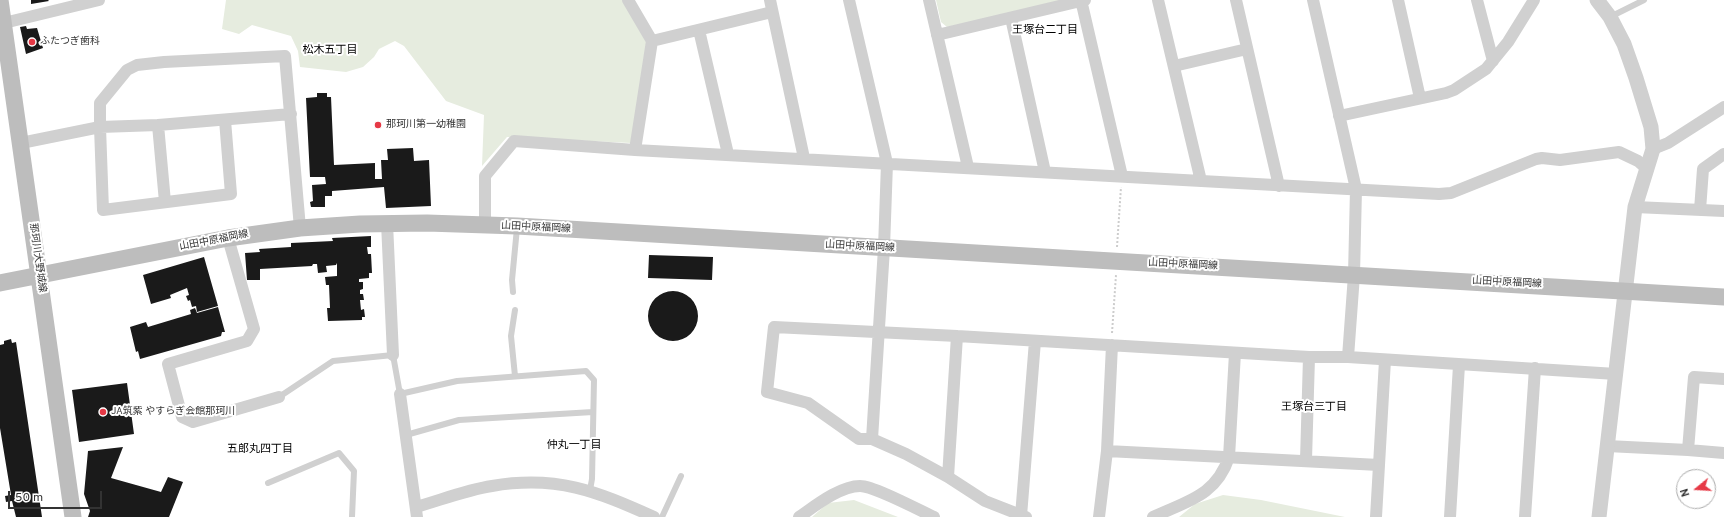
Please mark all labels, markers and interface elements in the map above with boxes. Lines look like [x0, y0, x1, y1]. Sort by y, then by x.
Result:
district label: 王塚台二丁目 [1012, 24, 1078, 38]
place label: ふたつぎ歯科 [40, 36, 100, 48]
marker: ふたつぎ歯科 [27, 37, 37, 47]
district label: 松木五丁目 [303, 44, 357, 58]
place label: 那珂川第一幼稚園 [386, 119, 466, 131]
marker: 那珂川第一幼稚園 [373, 120, 383, 130]
street label: 山田中原福岡線 [501, 220, 571, 236]
street label: 那珂川大野城線 [26, 223, 48, 293]
street label: 山田中原福岡線 [178, 228, 250, 254]
street label: 山田中原福岡線 [825, 239, 895, 255]
street label: 山田中原福岡線 [1148, 257, 1218, 273]
street label: 山田中原福岡線 [1472, 275, 1542, 291]
district label: 王塚台三丁目 [1281, 401, 1347, 415]
place label: JA筑紫 やすらぎ会館那珂川 [111, 406, 235, 418]
marker: JA筑紫 やすらぎ会館那珂川 [98, 407, 108, 417]
district label: 仲丸一丁目 [547, 439, 601, 453]
district label: 五郎丸四丁目 [227, 443, 293, 457]
north arrow [1676, 469, 1716, 509]
scale bar [10, 483, 104, 509]
text: N [1678, 486, 1693, 498]
text: 50 m [15, 490, 43, 506]

